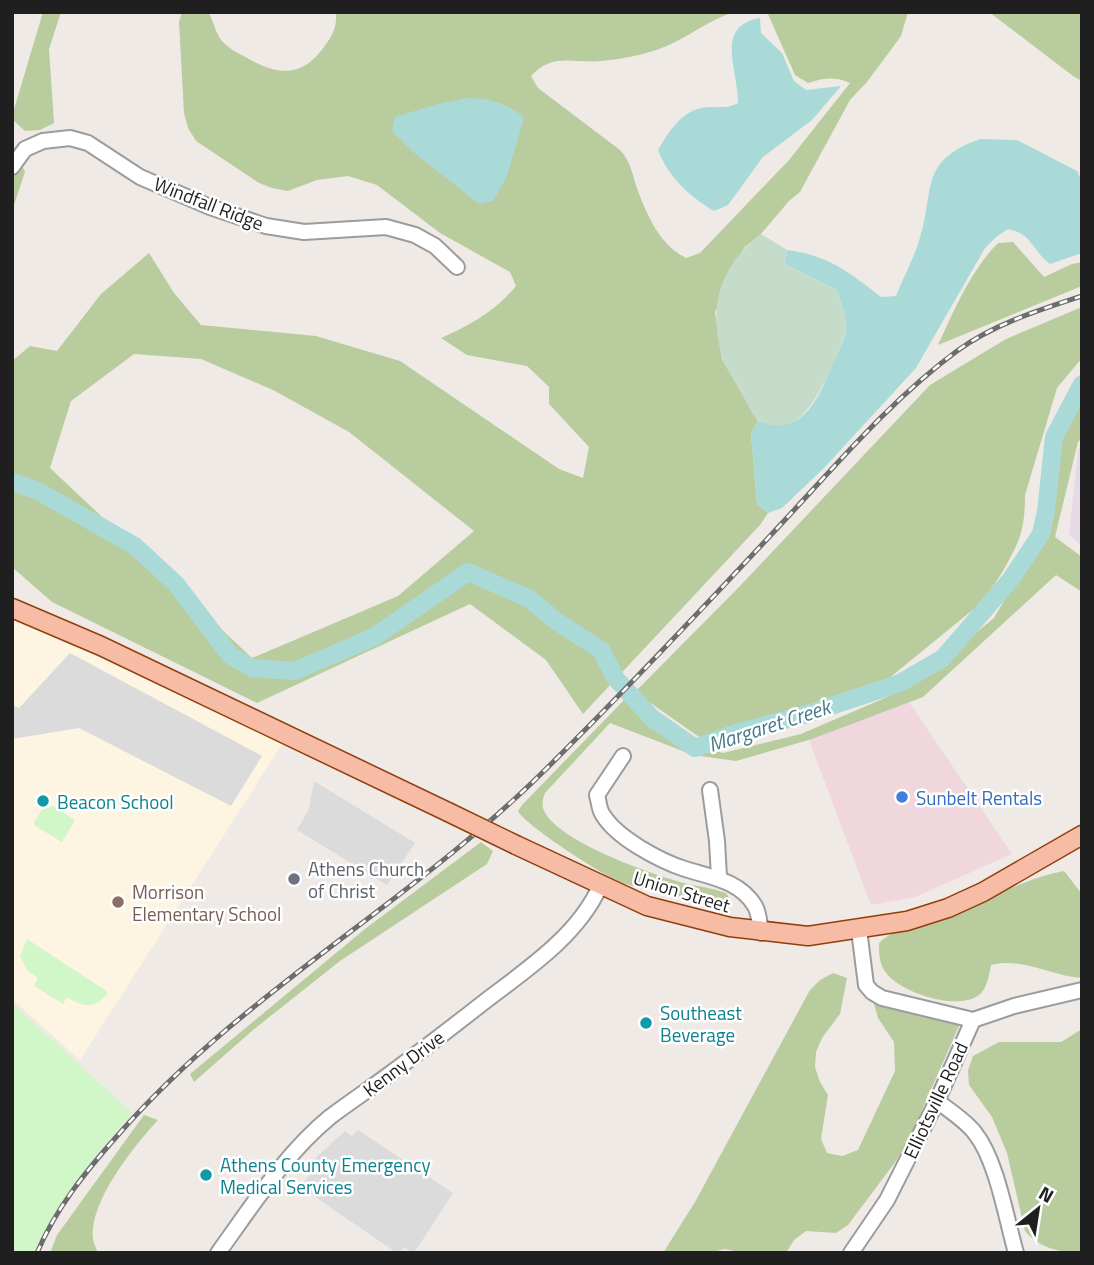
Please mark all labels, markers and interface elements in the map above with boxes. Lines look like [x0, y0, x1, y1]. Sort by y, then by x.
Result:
street label: Windfall Ridge [150, 169, 268, 237]
water label: Margaret Creek [704, 689, 837, 760]
place label: Sunbelt Rentals [916, 783, 1042, 812]
place label: Beacon School [57, 787, 174, 816]
marker: Sunbelt Rentals [894, 789, 910, 805]
marker: Beacon School [35, 793, 51, 809]
place label: Athens Church of Christ [308, 854, 424, 905]
street label: Union Street [630, 863, 734, 920]
marker: Athens Church of Christ [286, 871, 302, 887]
place label: Morrison Elementary School [132, 877, 281, 928]
marker: Morrison Elementary School [110, 894, 126, 910]
place label: Southeast Beverage [660, 998, 742, 1049]
marker: Southeast Beverage [638, 1015, 654, 1031]
street label: Kenny Drive [356, 1023, 450, 1103]
street label: Elliotsville Road [895, 1037, 975, 1163]
place label: Athens County Emergency Medical Services [220, 1150, 431, 1201]
marker: Athens County Emergency Medical Services [198, 1167, 214, 1183]
north arrow [1003, 1174, 1073, 1244]
text: N [1034, 1178, 1060, 1210]

